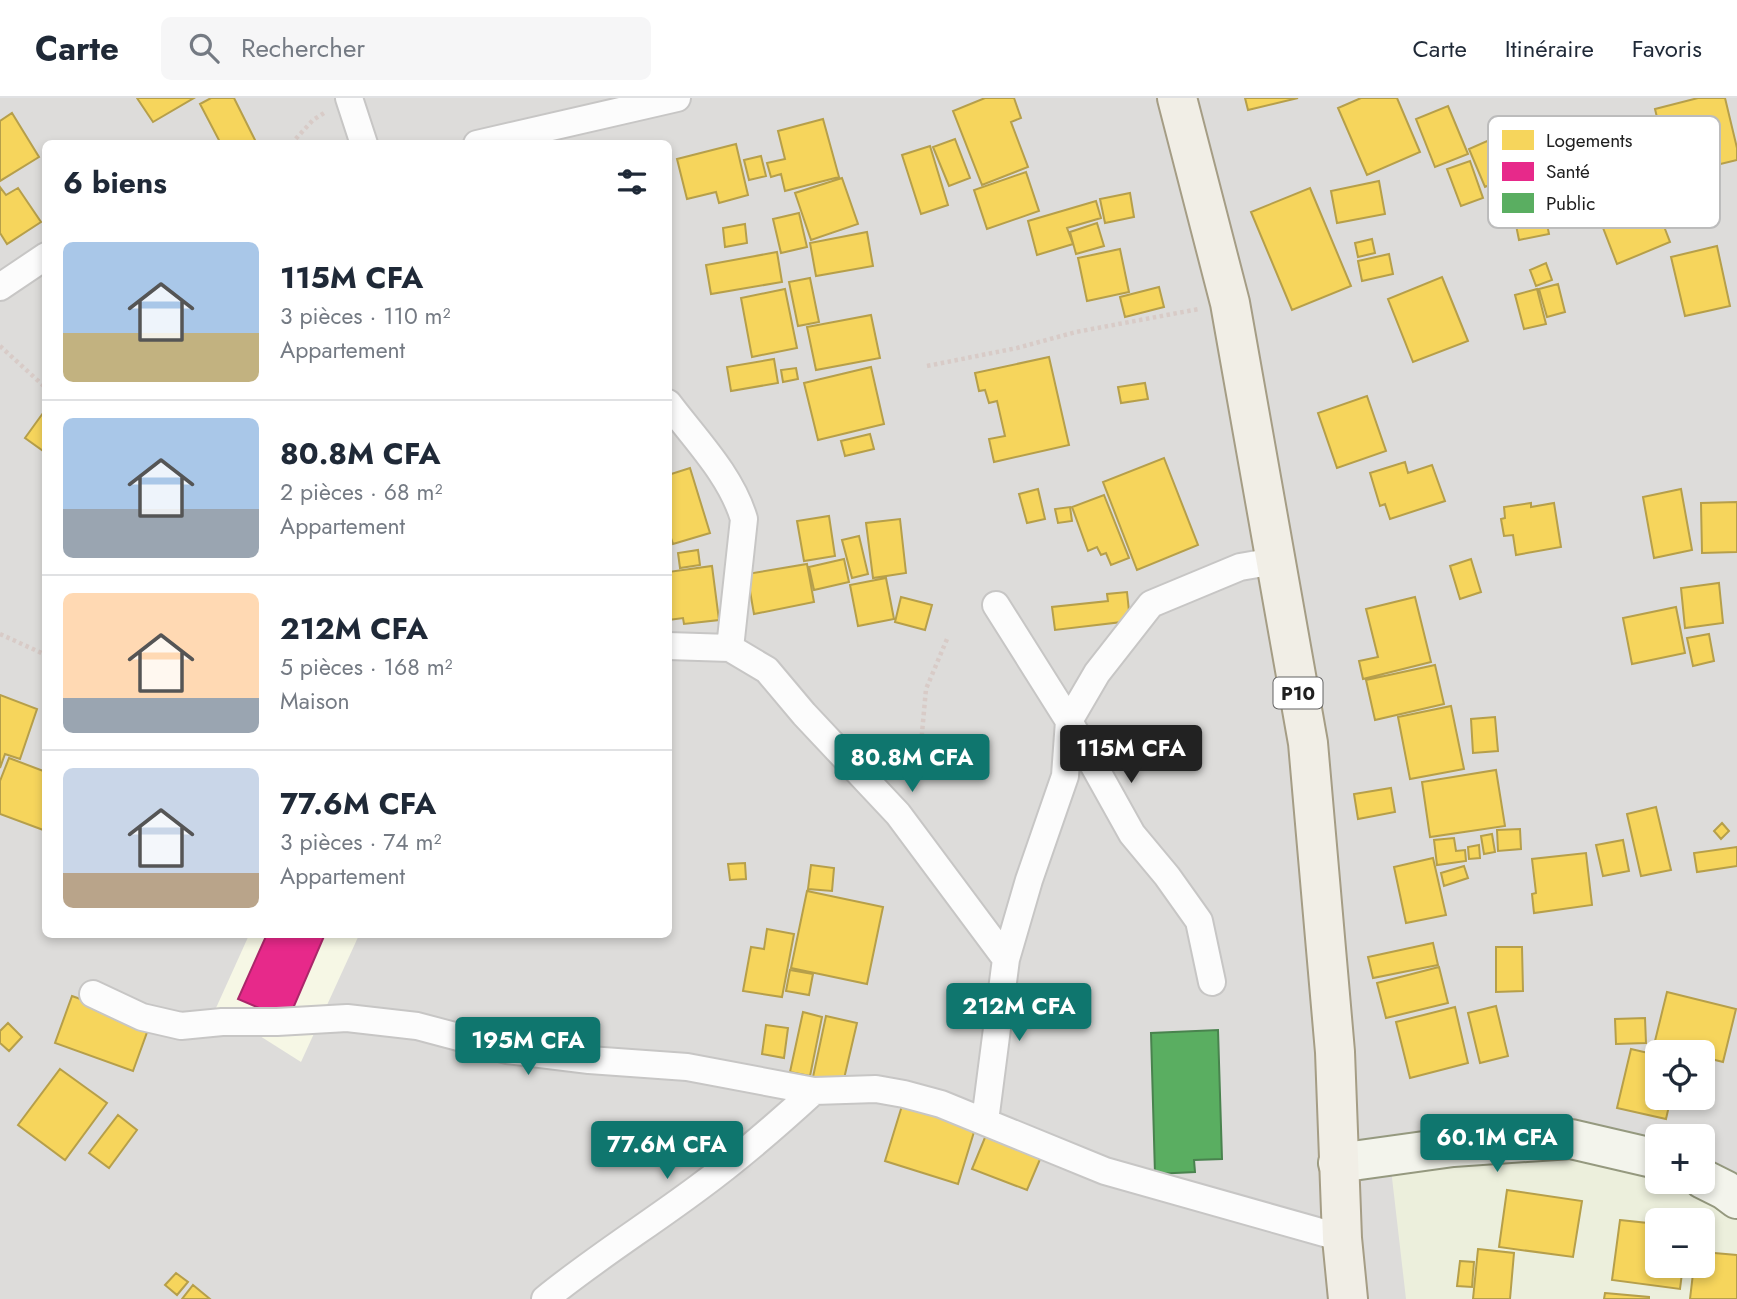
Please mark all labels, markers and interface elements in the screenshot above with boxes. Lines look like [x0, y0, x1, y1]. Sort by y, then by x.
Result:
search box [161, 17, 651, 80]
text: Carte [35, 25, 119, 72]
icon: search [185, 29, 223, 67]
text: Rechercher [241, 29, 365, 67]
text: Carte [1412, 31, 1467, 66]
text: Itinéraire [1505, 31, 1594, 66]
text: Favoris [1632, 31, 1702, 66]
legend [1488, 116, 1720, 228]
text: Logements [1546, 127, 1633, 154]
text: Santé [1546, 158, 1590, 185]
text: 6 biens [63, 161, 167, 204]
icon: filters [613, 163, 651, 201]
text: Public [1546, 190, 1595, 217]
text: 115M CFA [280, 256, 423, 299]
icon: home [119, 270, 203, 354]
text: 3 pièces · 110 m² [280, 299, 451, 333]
text: Appartement [280, 333, 405, 367]
text: 80.8M CFA [280, 432, 440, 475]
icon: home [119, 446, 203, 530]
text: 2 pièces · 68 m² [280, 475, 442, 509]
text: Appartement [280, 509, 405, 543]
text: 212M CFA [280, 607, 428, 650]
icon: home [119, 621, 203, 705]
text: 5 pièces · 168 m² [280, 650, 453, 684]
road number: P10 [1274, 678, 1322, 708]
text: Maison [280, 684, 350, 718]
pin: 115M CFA [1059, 726, 1203, 785]
text: 115M CFA [1076, 731, 1186, 765]
pin: 80.8M CFA [832, 734, 992, 794]
text: 80.8M CFA [850, 740, 974, 774]
text: 77.6M CFA [280, 782, 436, 825]
icon: home [119, 796, 203, 880]
text: 3 pièces · 74 m² [280, 825, 441, 859]
text: Appartement [280, 859, 405, 893]
pin: 212M CFA [947, 984, 1091, 1043]
text: 212M CFA [962, 989, 1076, 1023]
pin: 195M CFA [456, 1018, 600, 1077]
text: 195M CFA [471, 1023, 585, 1057]
map controls [1645, 1040, 1715, 1278]
button: locate [1645, 1040, 1715, 1110]
pin: 60.1M CFA [1417, 1114, 1577, 1174]
text: 60.1M CFA [1436, 1120, 1558, 1154]
pin: 77.6M CFA [587, 1122, 747, 1181]
button: + [1645, 1124, 1715, 1194]
text: 77.6M CFA [607, 1127, 727, 1161]
button: − [1645, 1208, 1715, 1278]

